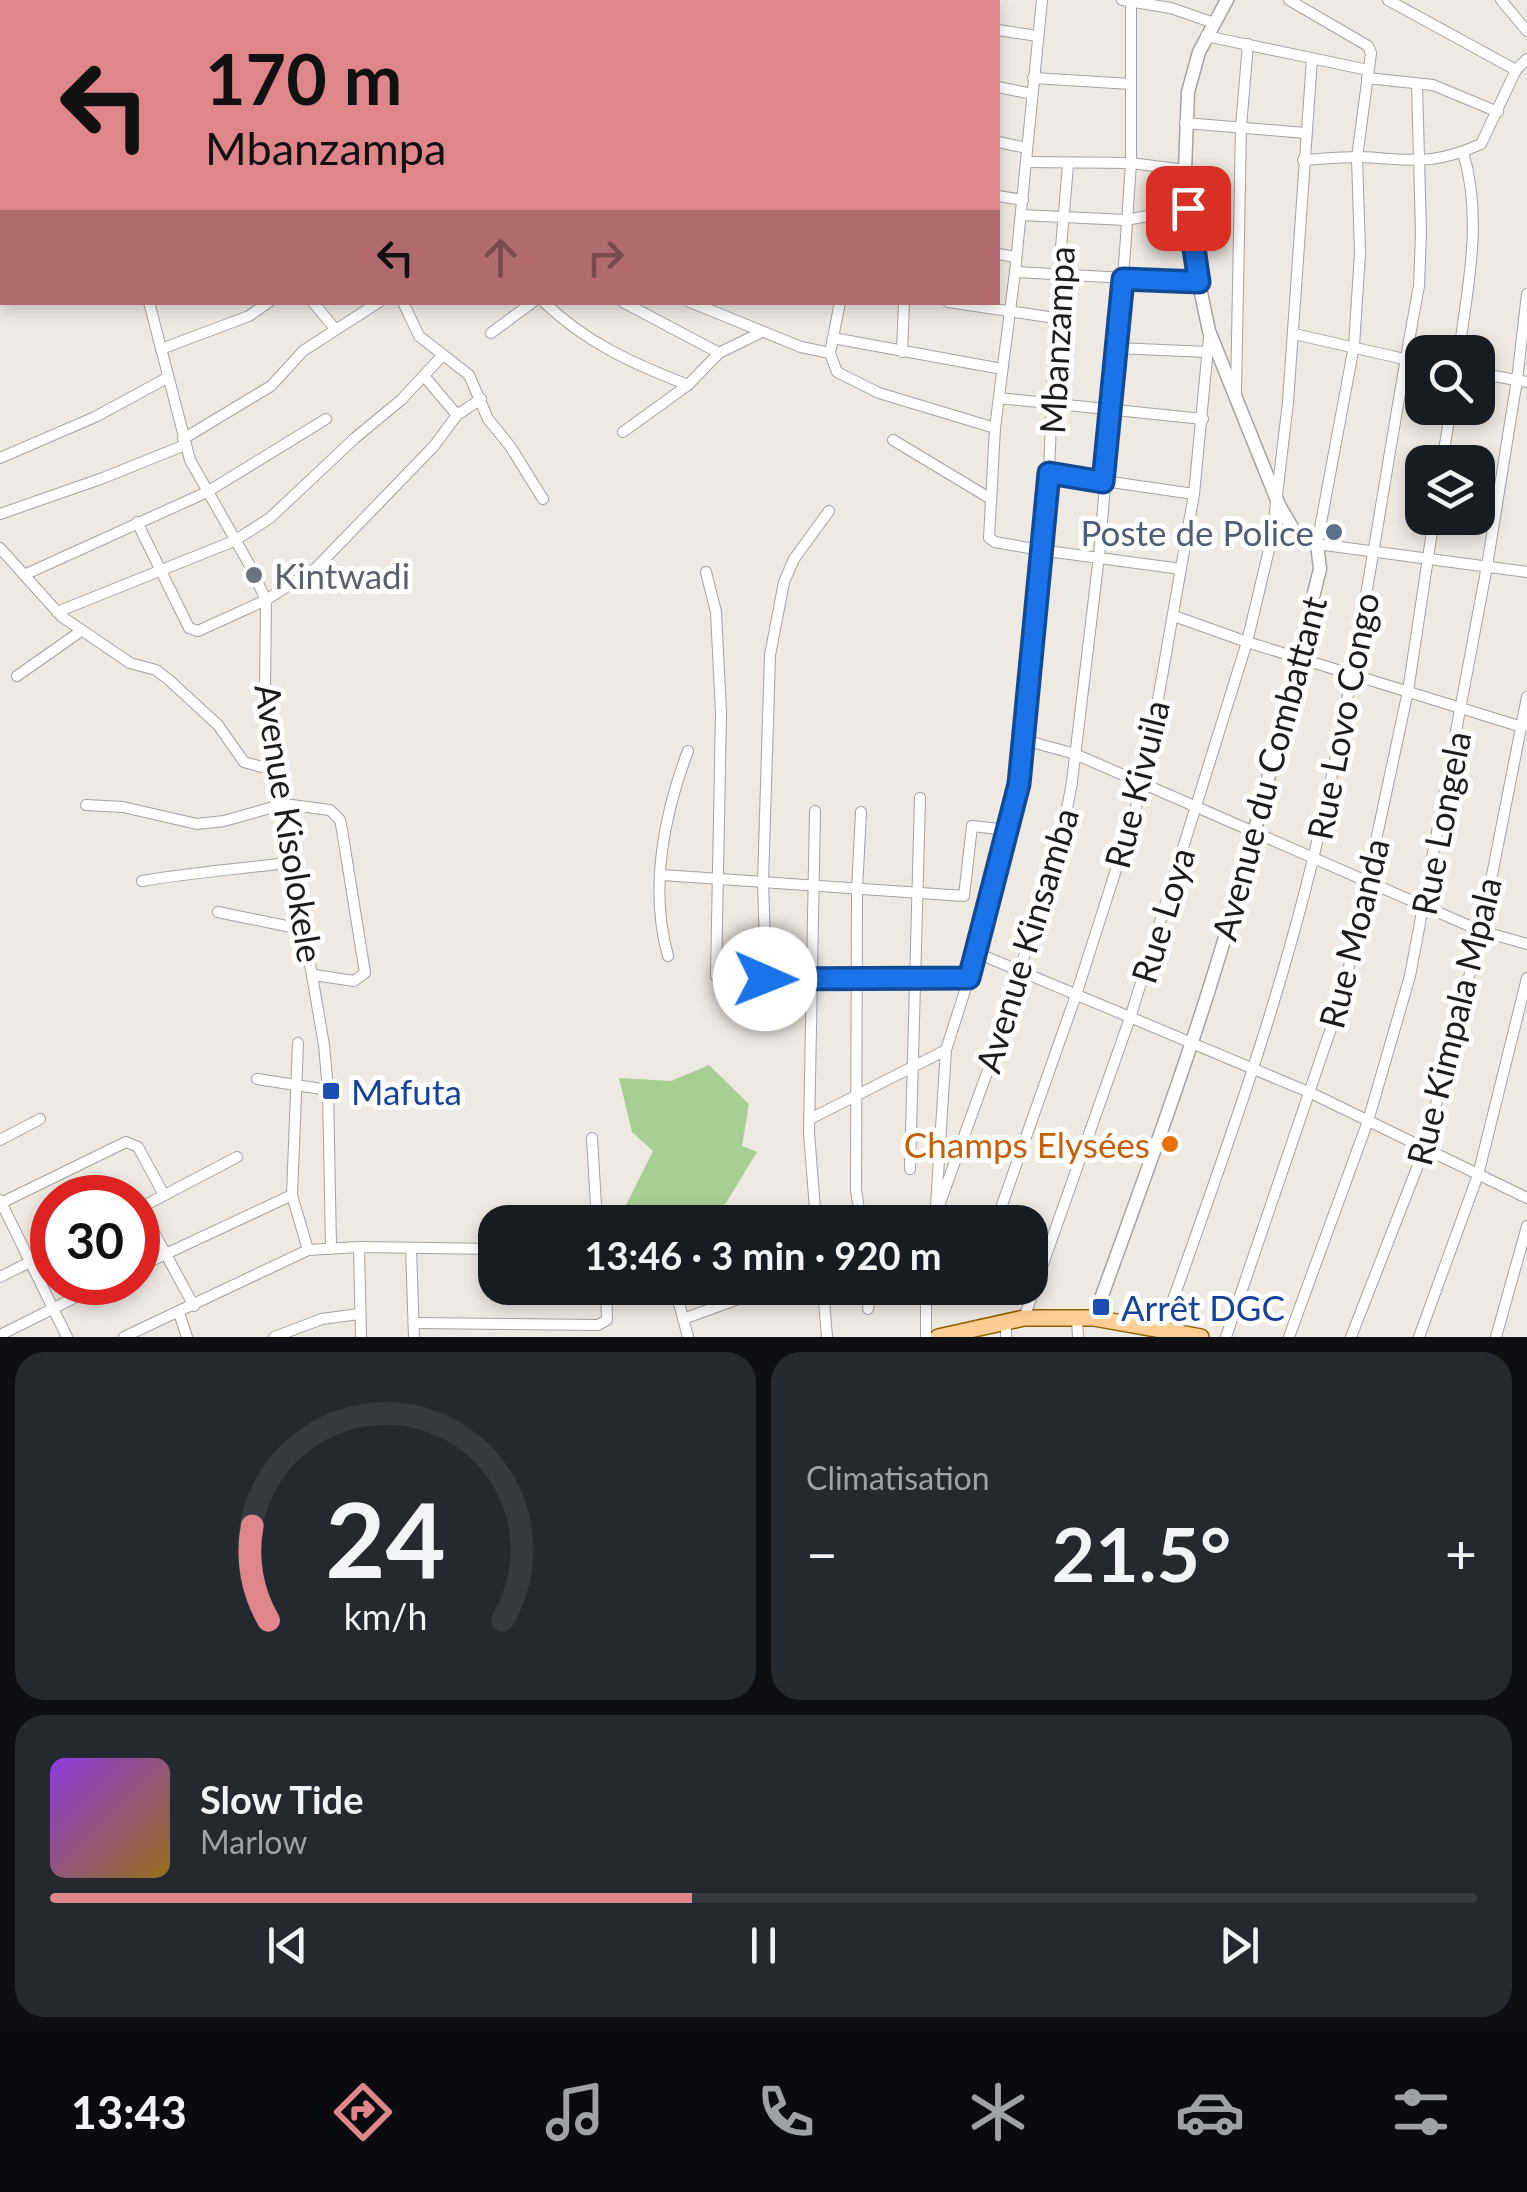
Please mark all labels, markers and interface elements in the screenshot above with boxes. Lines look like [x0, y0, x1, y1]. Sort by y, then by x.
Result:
text: 170 m [205, 36, 402, 120]
icon: left [40, 40, 170, 170]
text: Mbanzampa [205, 121, 446, 175]
pin [1146, 166, 1231, 251]
icon: arrive [1161, 181, 1216, 236]
icon: left [368, 230, 423, 285]
icon: ahead [473, 230, 528, 285]
icon: right [578, 230, 633, 285]
street label: Mbanzampa [1030, 245, 1082, 435]
map controls [1405, 335, 1495, 535]
button: search [1405, 335, 1495, 425]
button: layers [1405, 445, 1495, 535]
place label: Poste de Police [1080, 511, 1314, 553]
marker: Poste de Police [1323, 521, 1345, 543]
place label: Kintwadi [274, 554, 410, 596]
marker: Kintwadi [243, 564, 265, 586]
street label: Rue Lovo Congo [1297, 589, 1387, 843]
street label: Avenue du Combattant [1202, 591, 1334, 945]
street label: Avenue Kisolokele [247, 681, 333, 965]
street label: Rue Kivuila [1095, 696, 1177, 872]
street label: Rue Longela [1402, 728, 1478, 918]
street label: Avenue Kinsamba [966, 803, 1086, 1077]
street label: Rue Moanda [1309, 834, 1397, 1032]
street label: Rue Loya [1122, 842, 1202, 988]
street label: Rue Kimpala Mpala [1397, 873, 1509, 1169]
position arrow [713, 927, 817, 1031]
place label: Mafuta [351, 1070, 462, 1112]
marker: Mafuta [320, 1080, 342, 1102]
place label: Champs Elysées [904, 1123, 1150, 1165]
marker: Champs Elysées [1159, 1133, 1181, 1155]
speed limit sign: 30 [30, 1175, 160, 1305]
text: 13:46 · 3 min · 920 m [584, 1232, 942, 1278]
place label: Arrêt DGC [1121, 1286, 1285, 1328]
marker: Arrêt DGC [1090, 1296, 1112, 1318]
text: Climatisation [806, 1458, 990, 1497]
text: 24 [325, 1475, 446, 1600]
text: 21.5° [1052, 1508, 1231, 1598]
text: − [806, 1520, 838, 1586]
text: + [1445, 1520, 1477, 1586]
text: km/h [344, 1595, 427, 1638]
text: Slow Tide [200, 1776, 363, 1822]
text: Marlow [200, 1822, 307, 1861]
icon: previous [260, 1918, 315, 1973]
icon: pause [736, 1918, 791, 1973]
icon: next [1212, 1918, 1267, 1973]
icon: directions [328, 2077, 398, 2147]
icon: music [540, 2077, 610, 2147]
icon: phone [751, 2077, 821, 2147]
icon: climate [963, 2077, 1033, 2147]
icon: car [1175, 2077, 1245, 2147]
icon: filters [1386, 2077, 1456, 2147]
text: 13:43 [71, 2085, 187, 2139]

